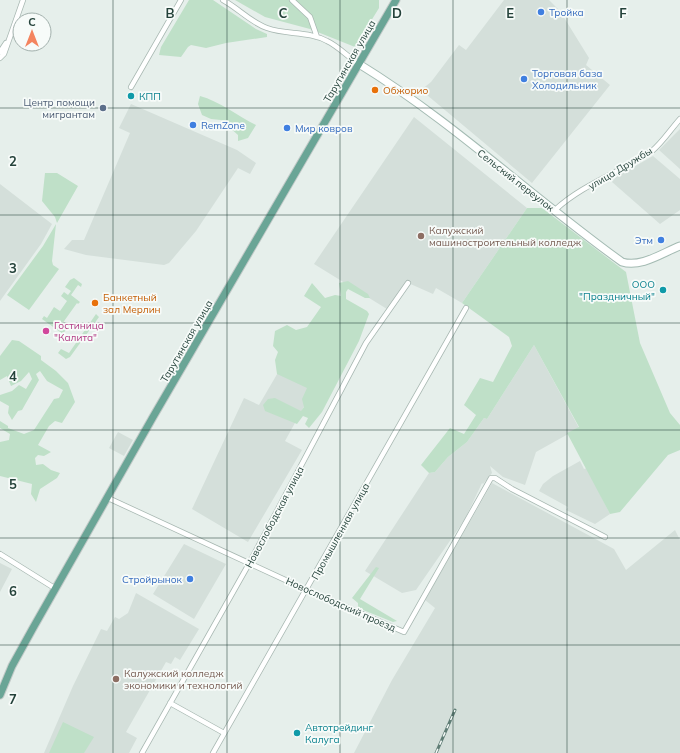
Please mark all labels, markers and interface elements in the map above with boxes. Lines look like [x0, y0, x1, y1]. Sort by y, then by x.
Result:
text: B [166, 5, 175, 21]
text: C [279, 5, 288, 21]
text: D [392, 5, 402, 21]
text: E [506, 5, 514, 21]
text: F [619, 5, 627, 21]
place label: Тройка [549, 6, 584, 19]
marker: Тройка [536, 7, 546, 17]
north arrow [12, 12, 52, 52]
text: С [28, 15, 36, 29]
street label: Тарутинская улица [321, 18, 378, 105]
place label: Торговая база Холодильник [532, 67, 602, 92]
marker: Торговая база Холодильник [519, 74, 529, 84]
place label: Обжорио [383, 84, 428, 97]
marker: Обжорио [370, 85, 380, 95]
place label: КПП [139, 90, 161, 103]
marker: КПП [126, 91, 136, 101]
place label: Центр помощи мигрантам [24, 96, 95, 121]
marker: Центр помощи мигрантам [98, 103, 108, 113]
place label: RemZone [201, 119, 245, 132]
marker: RemZone [188, 120, 198, 130]
place label: Мир ковров [295, 122, 353, 135]
marker: Мир ковров [282, 123, 292, 133]
street label: улица Дружбы [586, 144, 655, 193]
street label: Сельский переулок [475, 146, 557, 215]
text: 2 [9, 153, 17, 169]
place label: Калужский машиностроительный колледж [429, 224, 582, 249]
marker: Калужский машиностроительный колледж [416, 231, 426, 241]
place label: Этм [635, 234, 653, 247]
marker: Этм [656, 235, 666, 245]
text: 3 [9, 260, 17, 276]
place label: ООО "Праздничный" [579, 278, 655, 303]
marker: ООО "Праздничный" [658, 285, 668, 295]
place label: Банкетный зал Мерлин [103, 291, 161, 316]
marker: Банкетный зал Мерлин [90, 298, 100, 308]
street label: Тарутинская улица [158, 298, 215, 385]
place label: Гостиница "Калита" [54, 319, 104, 344]
marker: Гостиница "Калита" [41, 326, 51, 336]
text: 4 [9, 368, 17, 384]
street label: Новослободская улица [242, 464, 307, 570]
text: 5 [9, 476, 17, 492]
street label: Промышленная улица [308, 481, 372, 582]
place label: Стройрынок [122, 573, 183, 586]
marker: Стройрынок [185, 574, 195, 584]
street label: Новослободский проезд [284, 574, 398, 635]
text: 6 [9, 583, 17, 599]
place label: Калужский колледж экономики и технологий [124, 667, 243, 692]
marker: Калужский колледж экономики и технологий [111, 674, 121, 684]
text: 7 [9, 691, 17, 707]
place label: Автотрейдинг Калуга [305, 721, 374, 746]
marker: Автотрейдинг Калуга [292, 728, 302, 738]

